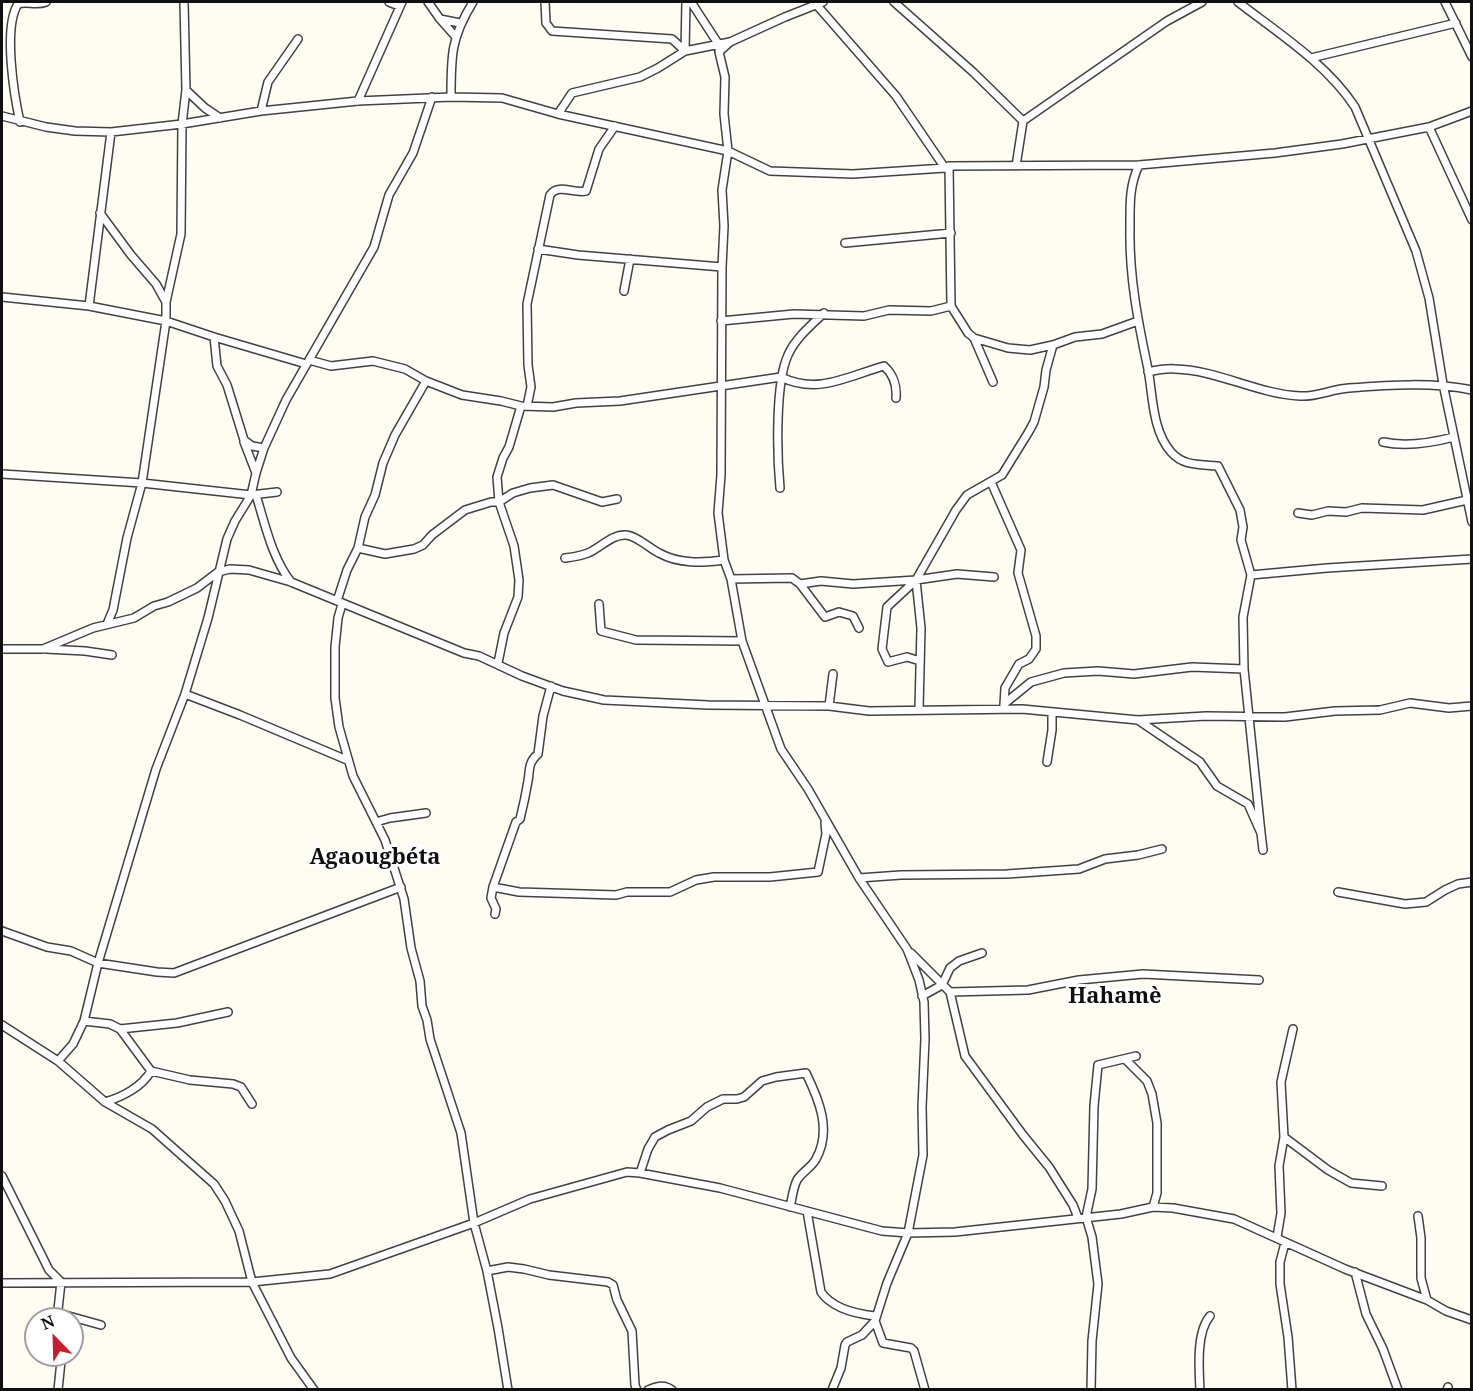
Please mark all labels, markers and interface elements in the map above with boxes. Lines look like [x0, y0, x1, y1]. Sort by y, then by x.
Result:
district label: Agaougbéta [309, 845, 441, 871]
district label: Hahamè [1068, 984, 1162, 1010]
north arrow [24, 1307, 84, 1367]
text: N [38, 1310, 58, 1335]

